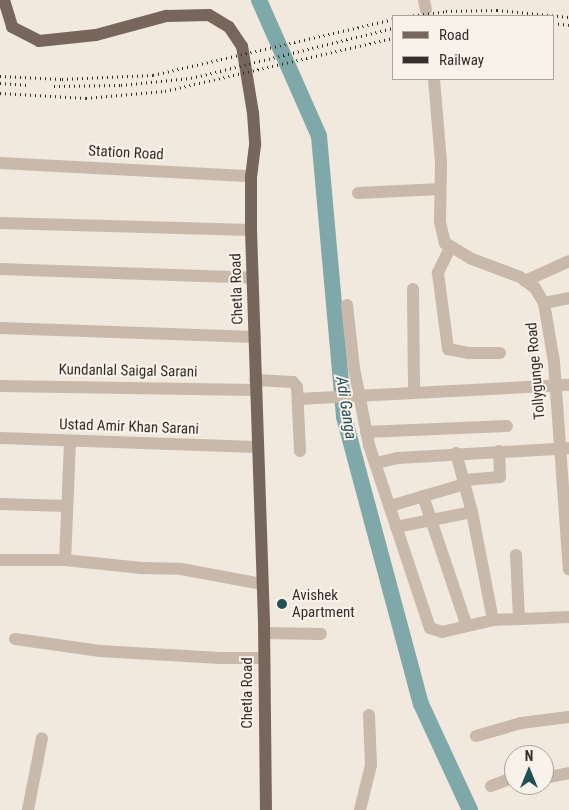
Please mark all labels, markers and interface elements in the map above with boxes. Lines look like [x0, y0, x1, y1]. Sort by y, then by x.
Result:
legend [392, 15, 554, 80]
text: Road [439, 26, 469, 44]
text: Railway [439, 51, 484, 69]
street label: Station Road [88, 142, 164, 164]
street label: Chetla Road [227, 253, 247, 325]
street label: Tollygunge Road [523, 322, 549, 420]
street label: Kundanlal Saigal Sarani [58, 361, 198, 381]
water label: Adi Ganga [332, 375, 360, 441]
street label: Ustad Amir Khan Sarani [59, 416, 199, 438]
place label: Avishek Apartment [292, 586, 355, 621]
marker: Avishek Apartment [276, 598, 288, 610]
street label: Chetla Road [239, 657, 257, 729]
north arrow [504, 745, 554, 795]
text: N [525, 748, 533, 764]

